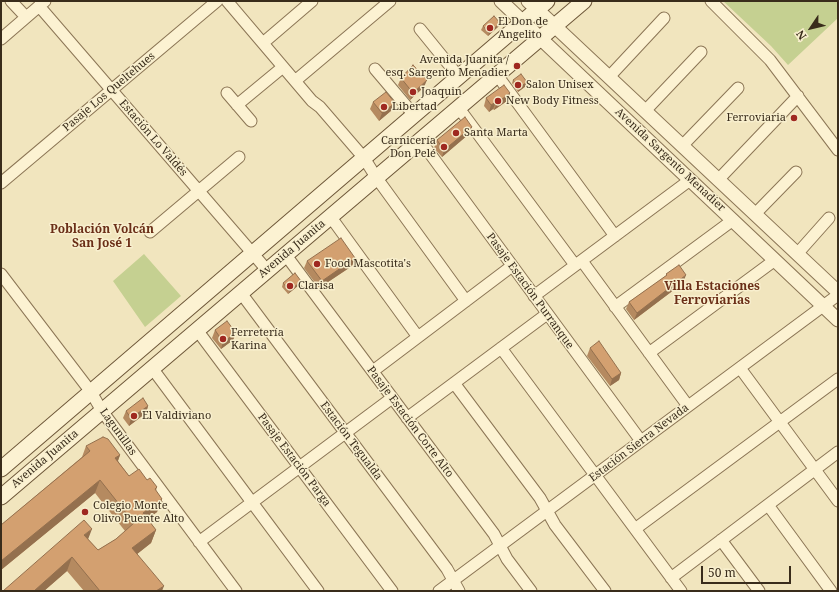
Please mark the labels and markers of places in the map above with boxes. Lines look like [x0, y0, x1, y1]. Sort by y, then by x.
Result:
place label: El Don de Angelito [498, 15, 548, 41]
marker: El Don de Angelito [485, 23, 495, 33]
place label: Avenida Juanita / esq. Sargento Menadier [386, 53, 509, 79]
marker: Avenida Juanita / esq. Sargento Menadier [512, 61, 522, 71]
place label: Salon Unisex [526, 78, 594, 92]
marker: Salon Unisex [513, 80, 523, 90]
place label: Joaquin [421, 85, 462, 99]
marker: Joaquin [408, 87, 418, 97]
place label: New Body Fitness [506, 94, 599, 108]
marker: New Body Fitness [493, 96, 503, 106]
place label: Libertad [392, 100, 437, 114]
marker: Libertad [379, 102, 389, 112]
place label: Ferroviaria [726, 111, 786, 125]
marker: Ferroviaria [789, 113, 799, 123]
place label: Santa Marta [464, 126, 528, 140]
marker: Santa Marta [451, 128, 461, 138]
place label: Carnicería Don Pelé [381, 134, 436, 160]
marker: Carnicería Don Pelé [439, 142, 449, 152]
place label: Food Mascotita's [325, 257, 411, 271]
marker: Food Mascotita's [312, 259, 322, 269]
place label: Clarisa [298, 279, 334, 293]
marker: Clarisa [285, 281, 295, 291]
place label: Ferretería Karina [231, 326, 284, 352]
marker: Ferretería Karina [218, 334, 228, 344]
place label: El Valdiviano [142, 409, 211, 423]
marker: El Valdiviano [129, 411, 139, 421]
place label: Colegio Monte Olivo Puente Alto [93, 499, 184, 525]
marker: Colegio Monte Olivo Puente Alto [80, 507, 90, 517]

